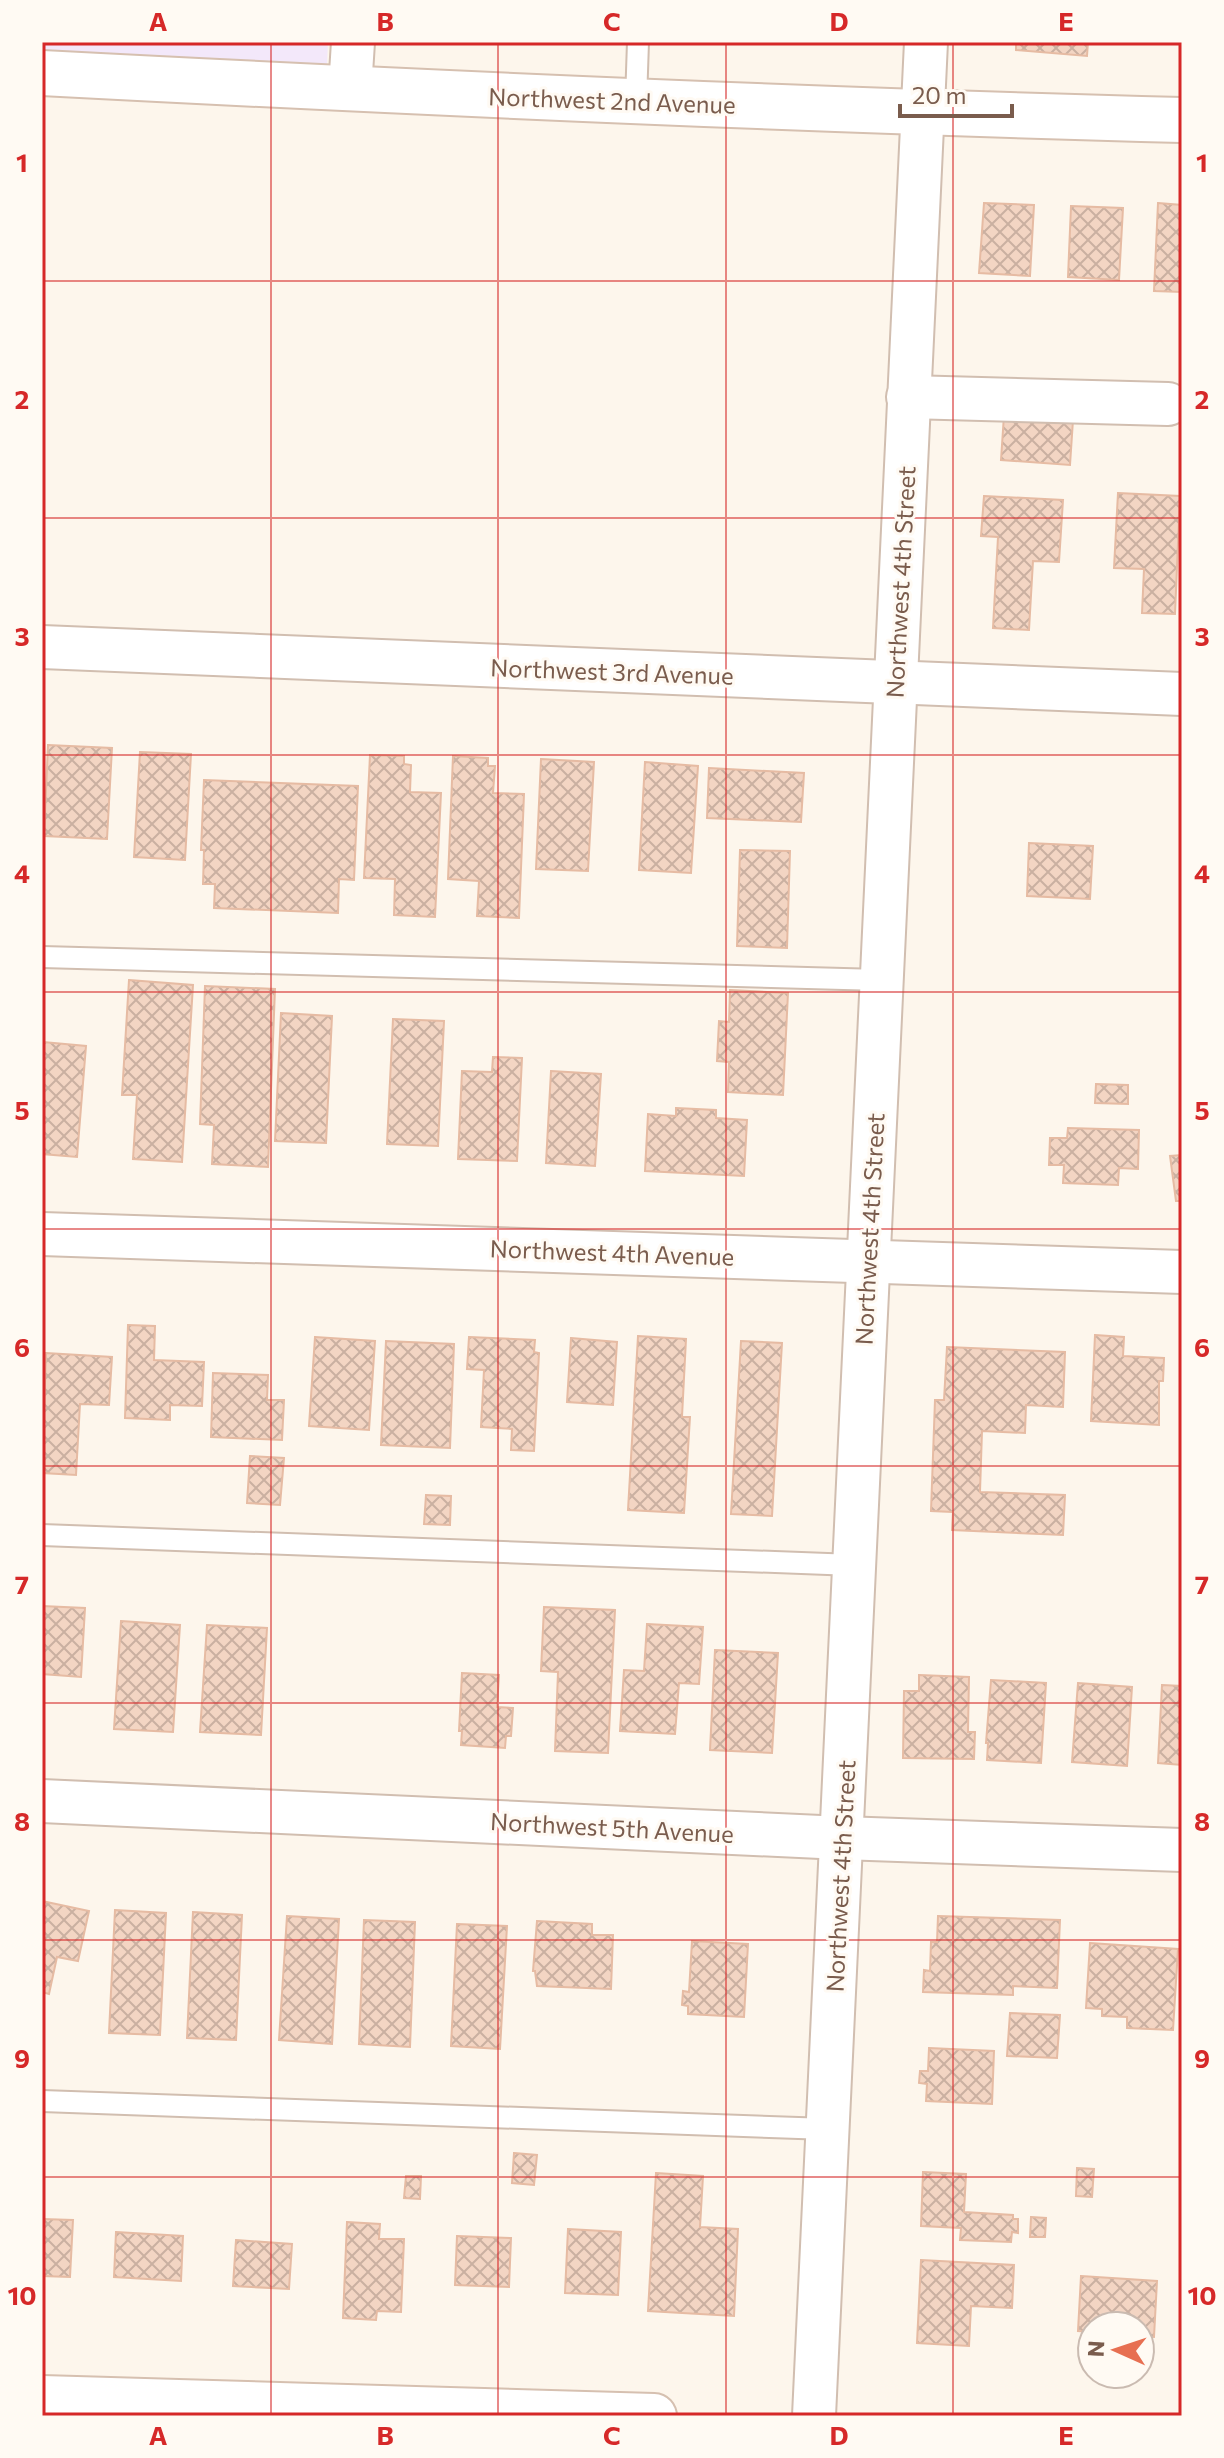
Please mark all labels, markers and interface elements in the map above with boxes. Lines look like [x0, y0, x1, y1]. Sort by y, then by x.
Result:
text: A [149, 5, 168, 36]
text: B [376, 5, 394, 36]
text: C [603, 5, 621, 36]
text: D [829, 5, 849, 36]
text: E [1058, 5, 1074, 36]
scale bar [900, 68, 1012, 118]
text: 20 m [912, 80, 966, 109]
street label: Northwest 2nd Avenue [488, 81, 736, 119]
text: 1 [16, 146, 28, 177]
text: 1 [1196, 146, 1208, 177]
text: 2 [15, 383, 29, 414]
text: 2 [1195, 383, 1209, 414]
street label: Northwest 4th Street [879, 465, 921, 699]
text: 3 [14, 620, 30, 651]
text: 3 [1194, 620, 1210, 651]
street label: Northwest 3rd Avenue [490, 652, 734, 690]
text: 4 [14, 857, 30, 888]
text: 4 [1194, 857, 1210, 888]
text: 5 [14, 1094, 30, 1125]
text: 5 [1194, 1094, 1210, 1125]
street label: Northwest 4th Street [848, 1112, 890, 1346]
street label: Northwest 4th Avenue [489, 1233, 735, 1271]
text: 6 [14, 1331, 30, 1362]
text: 6 [1194, 1331, 1210, 1362]
text: 7 [15, 1568, 29, 1599]
text: 7 [1195, 1568, 1209, 1599]
street label: Northwest 4th Street [819, 1759, 861, 1993]
text: 8 [14, 1805, 30, 1836]
text: 8 [1194, 1805, 1210, 1836]
street label: Northwest 5th Avenue [489, 1806, 735, 1848]
text: 9 [14, 2042, 30, 2073]
text: 9 [1194, 2042, 1210, 2073]
text: 10 [7, 2279, 37, 2310]
text: 10 [1187, 2279, 1217, 2310]
north arrow [1076, 2310, 1156, 2390]
text: N [1082, 2340, 1109, 2358]
text: A [149, 2419, 168, 2450]
text: B [376, 2419, 394, 2450]
text: C [603, 2419, 621, 2450]
text: D [829, 2419, 849, 2450]
text: E [1058, 2419, 1074, 2450]

